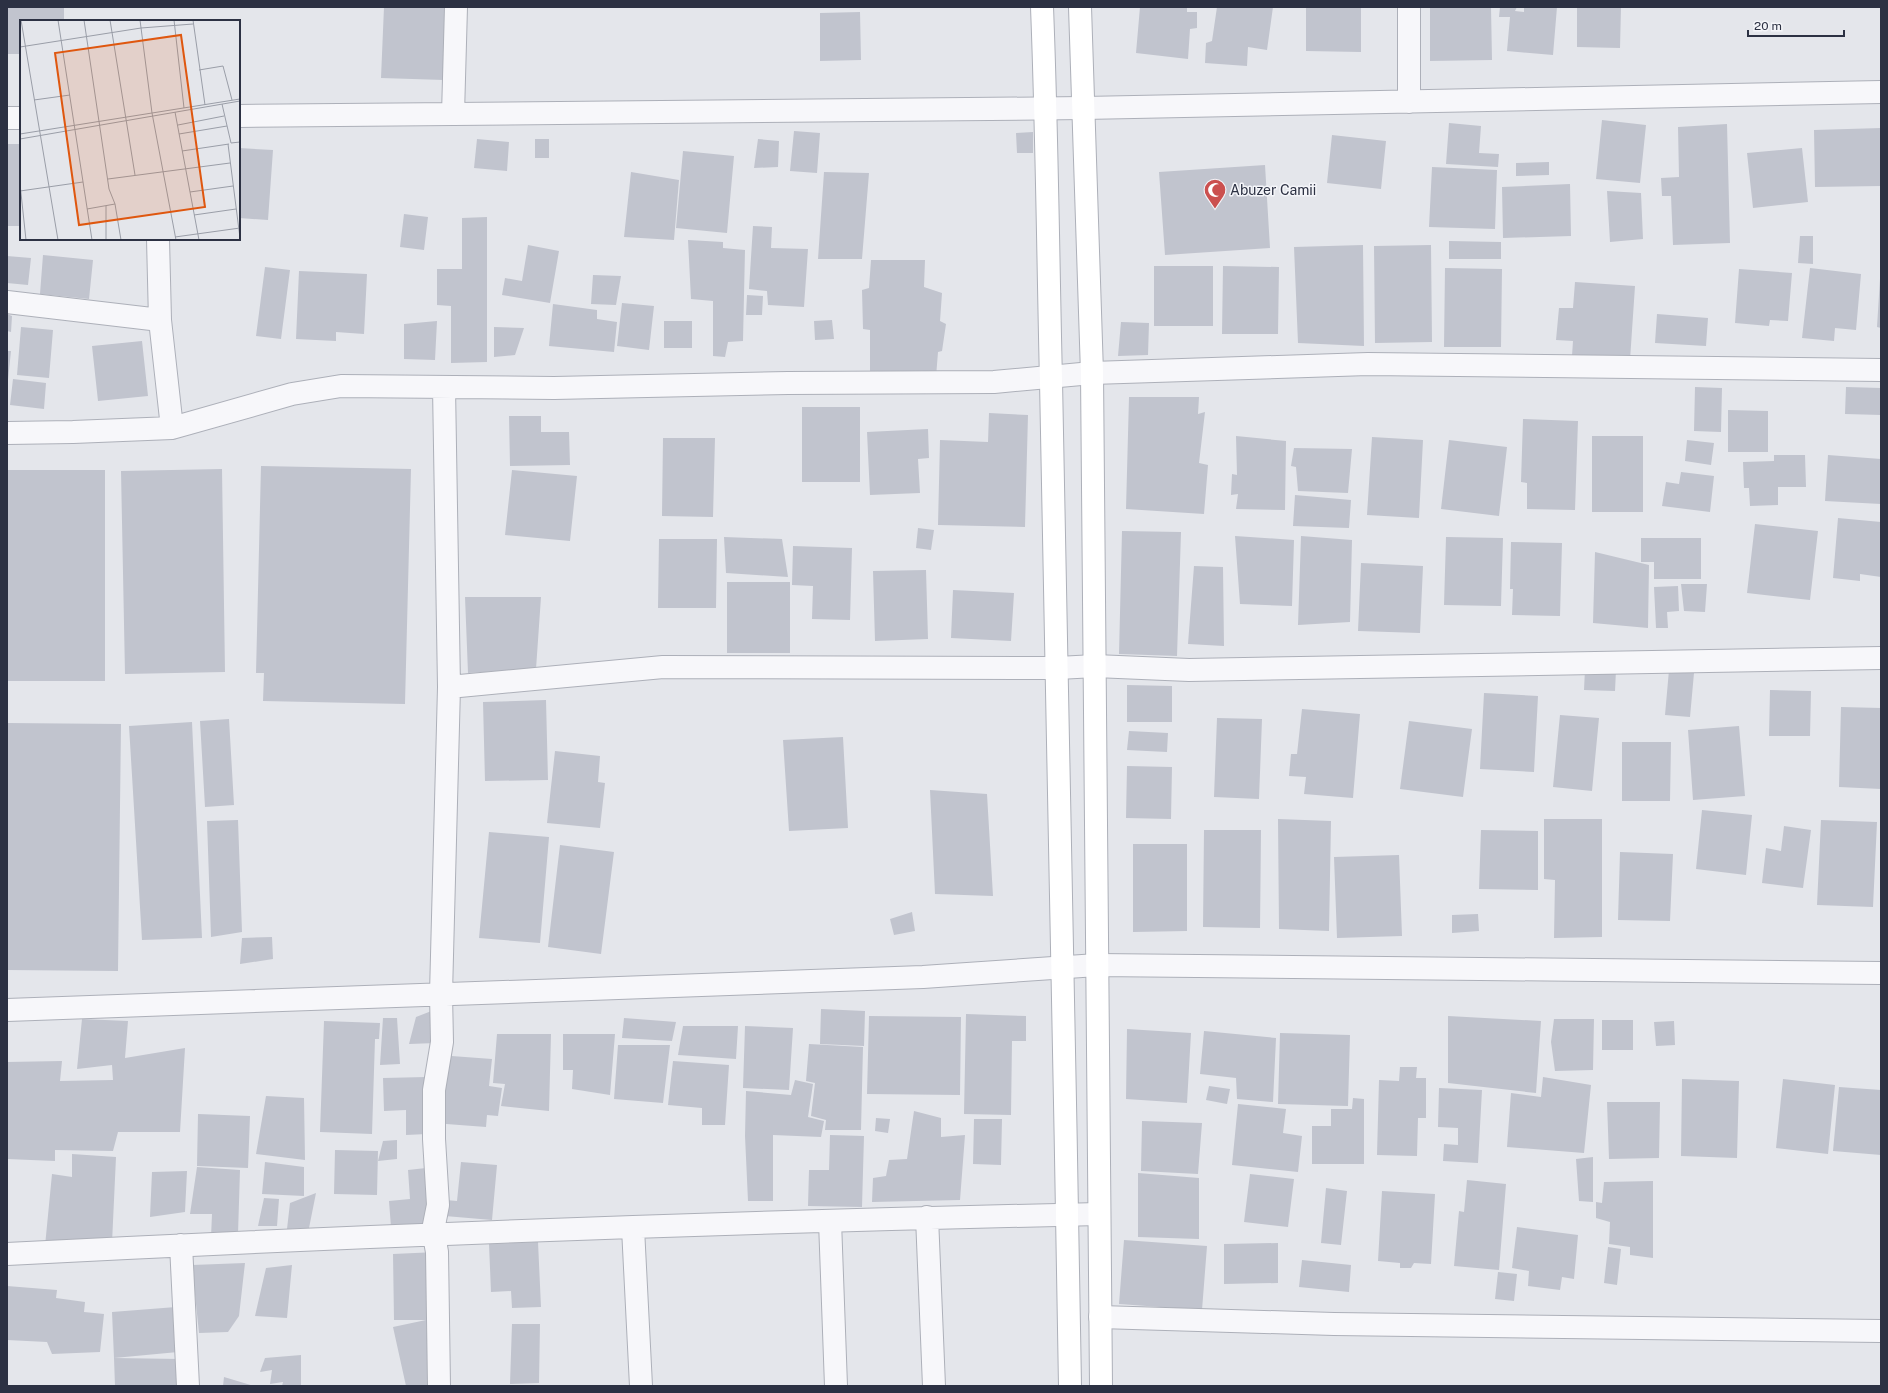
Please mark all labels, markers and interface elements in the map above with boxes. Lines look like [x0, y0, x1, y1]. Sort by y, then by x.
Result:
scale bar [1748, 12, 1844, 38]
text: 20 m [1754, 19, 1782, 33]
inset map [20, 20, 240, 240]
mosque icon: Abuzer Camii [1202, 177, 1228, 210]
place label: Abuzer Camii [1230, 182, 1316, 198]

